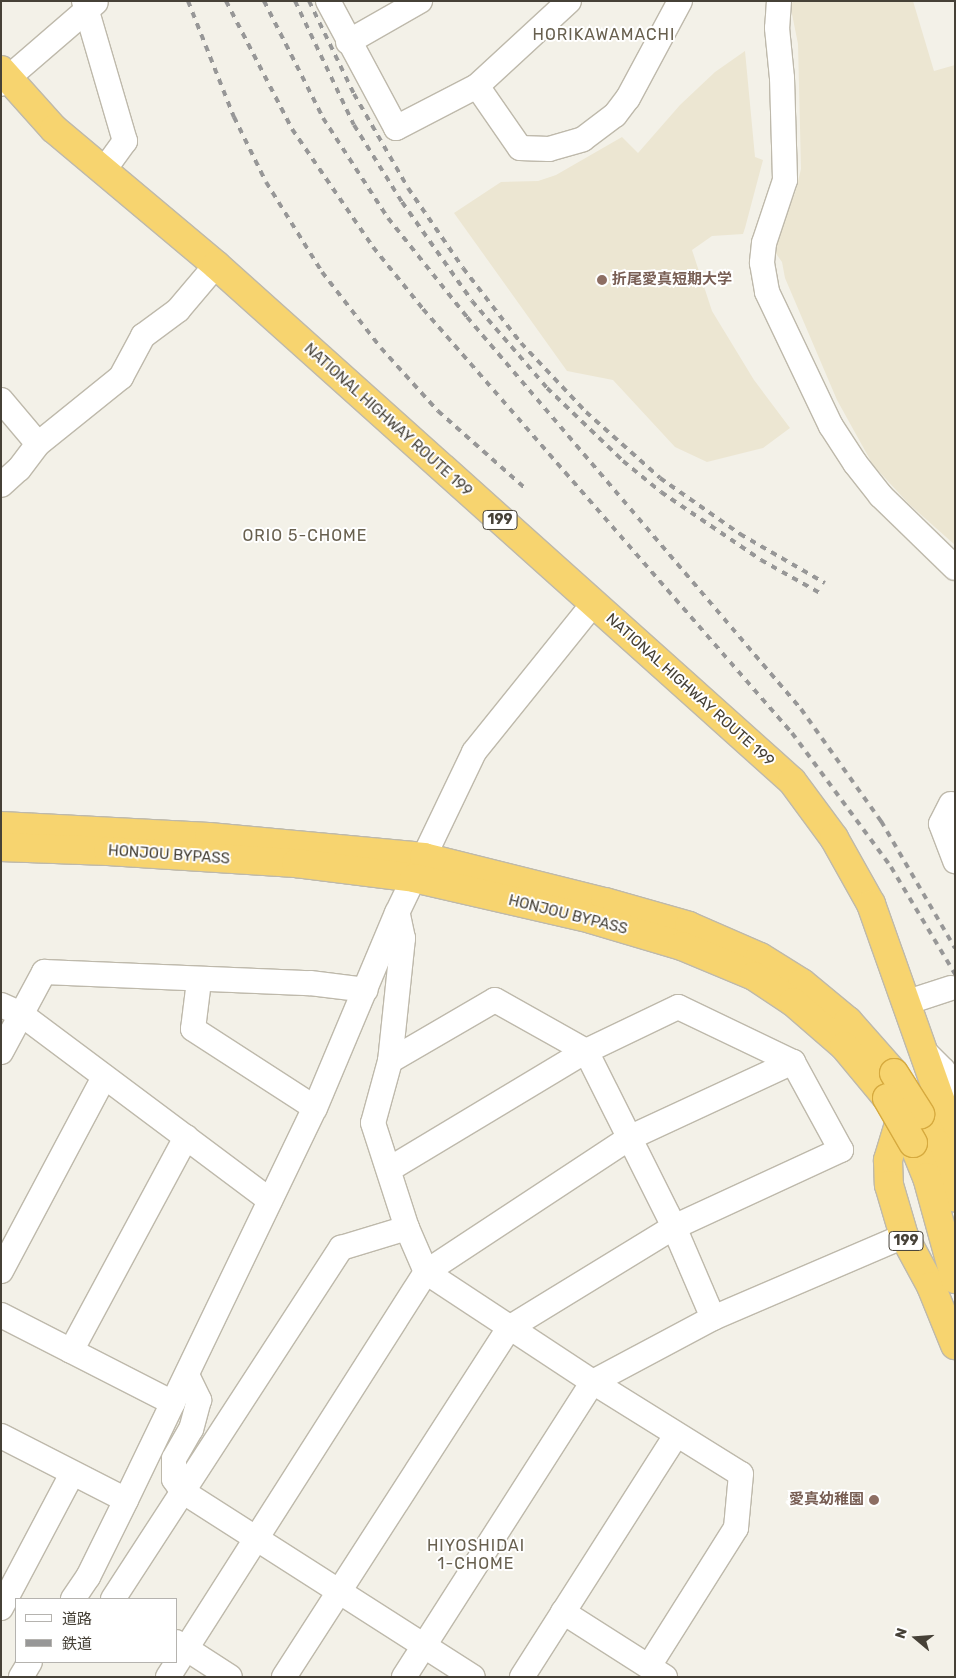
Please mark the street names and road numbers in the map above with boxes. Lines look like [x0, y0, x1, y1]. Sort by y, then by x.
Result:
street label: NATIONAL HIGHWAY ROUTE 199 [300, 339, 476, 501]
road number: 199 [482, 508, 518, 532]
street label: NATIONAL HIGHWAY ROUTE 199 [602, 609, 778, 771]
street label: HONJOU BYPASS [107, 842, 231, 868]
street label: HONJOU BYPASS [507, 891, 629, 939]
road number: 199 [888, 1230, 924, 1252]

